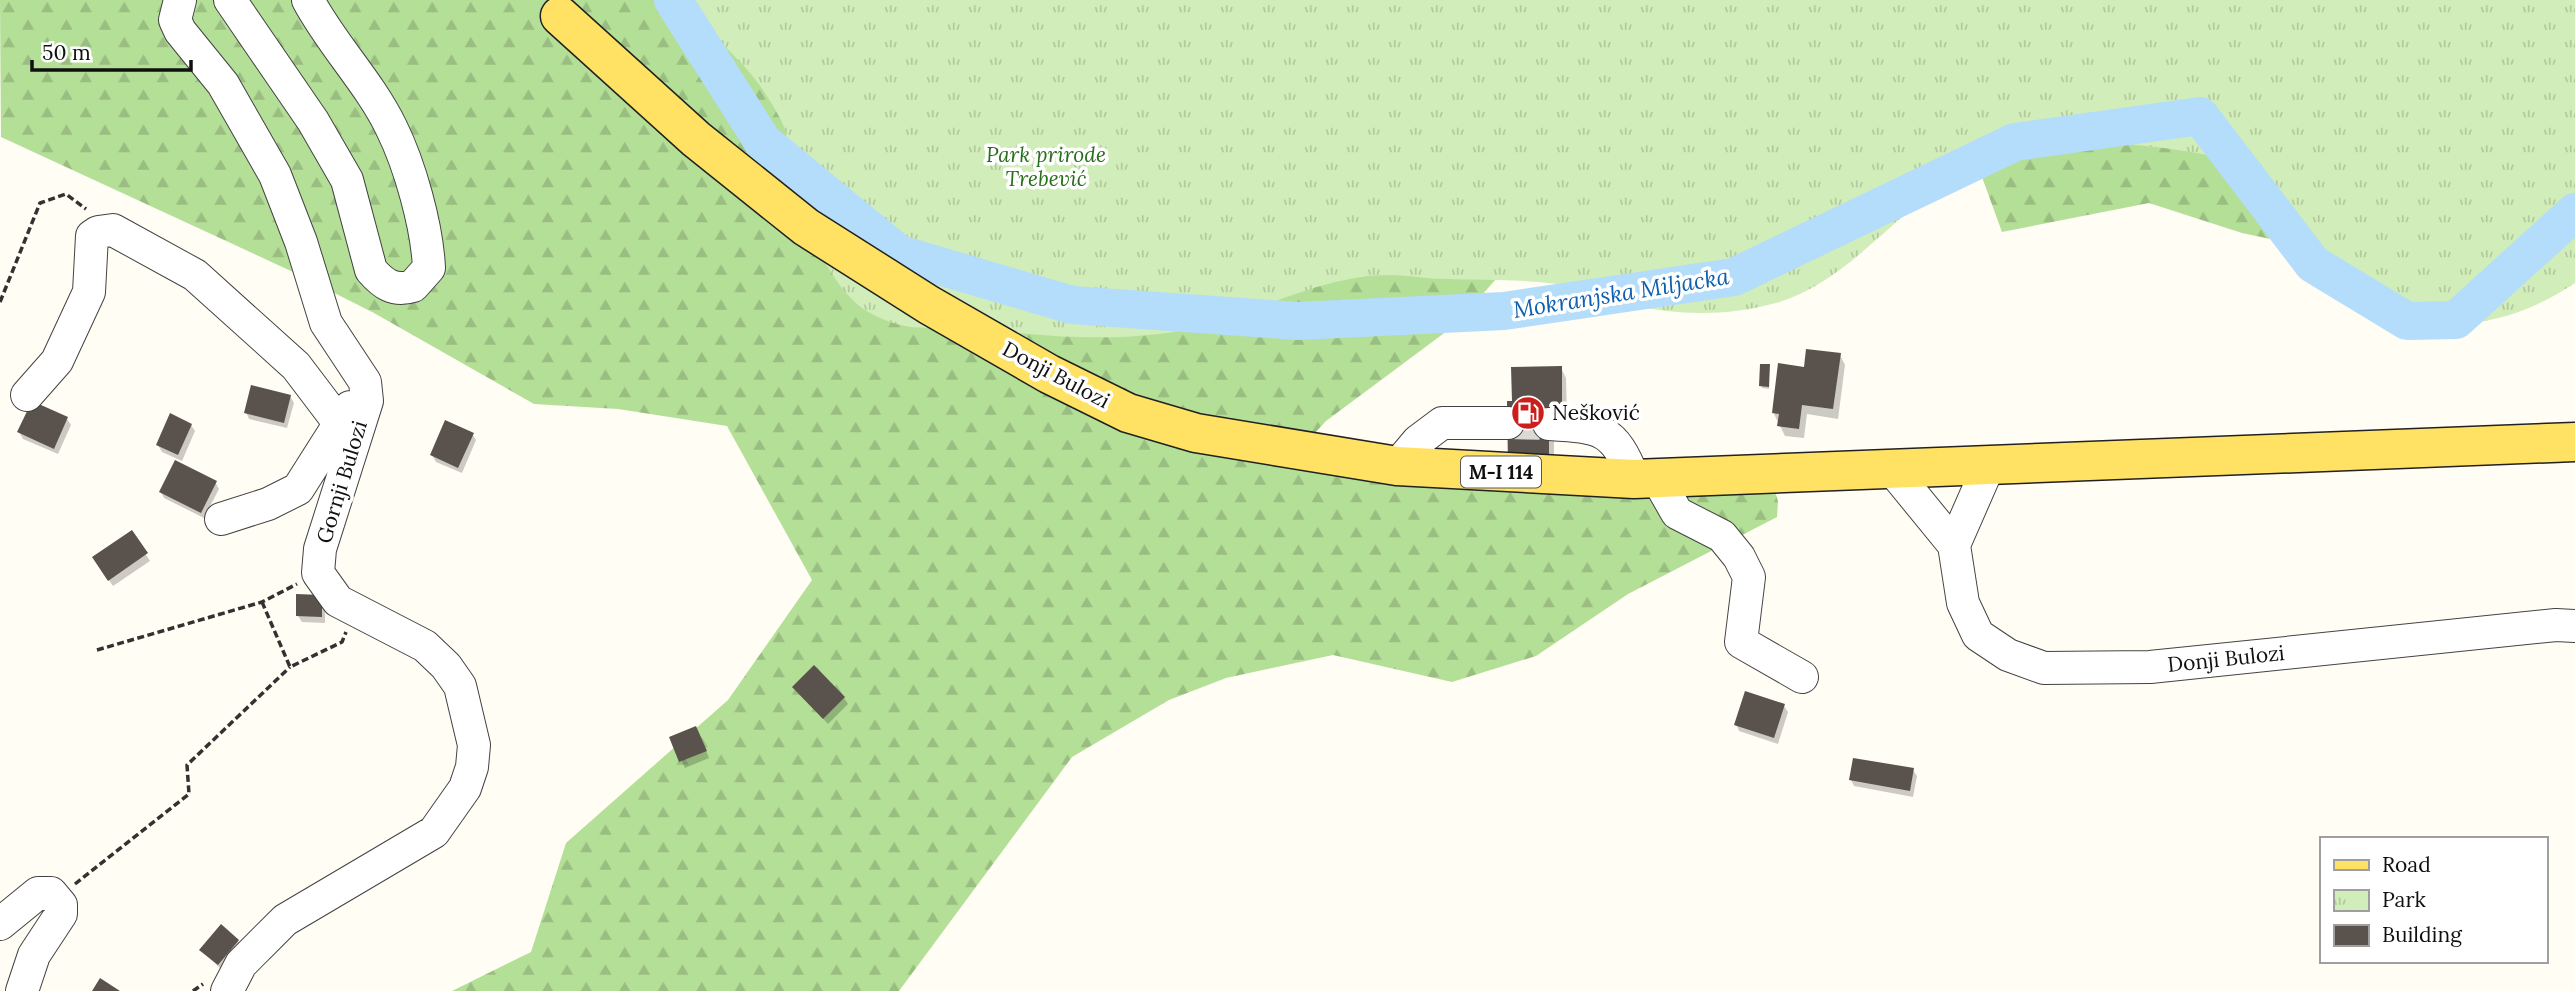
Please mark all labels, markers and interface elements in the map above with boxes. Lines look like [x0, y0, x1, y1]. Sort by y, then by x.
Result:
scale bar [32, 28, 191, 72]
text: 50 m [42, 39, 91, 66]
park label: Park prirode Trebević [986, 141, 1106, 192]
water label: Mokranjska Miljacka [1511, 261, 1731, 324]
street label: Donji Bulozi [998, 335, 1115, 414]
fuel station icon: Nešković [1509, 394, 1547, 432]
place label: Nešković [1552, 399, 1640, 426]
street label: Gornji Bulozi [310, 417, 373, 547]
road number: M-I 114 [1461, 457, 1541, 488]
street label: Donji Bulozi [2166, 639, 2286, 678]
legend [2320, 837, 2547, 963]
text: Road [2382, 851, 2431, 878]
text: Park [2382, 886, 2426, 913]
text: Building [2382, 921, 2462, 948]

